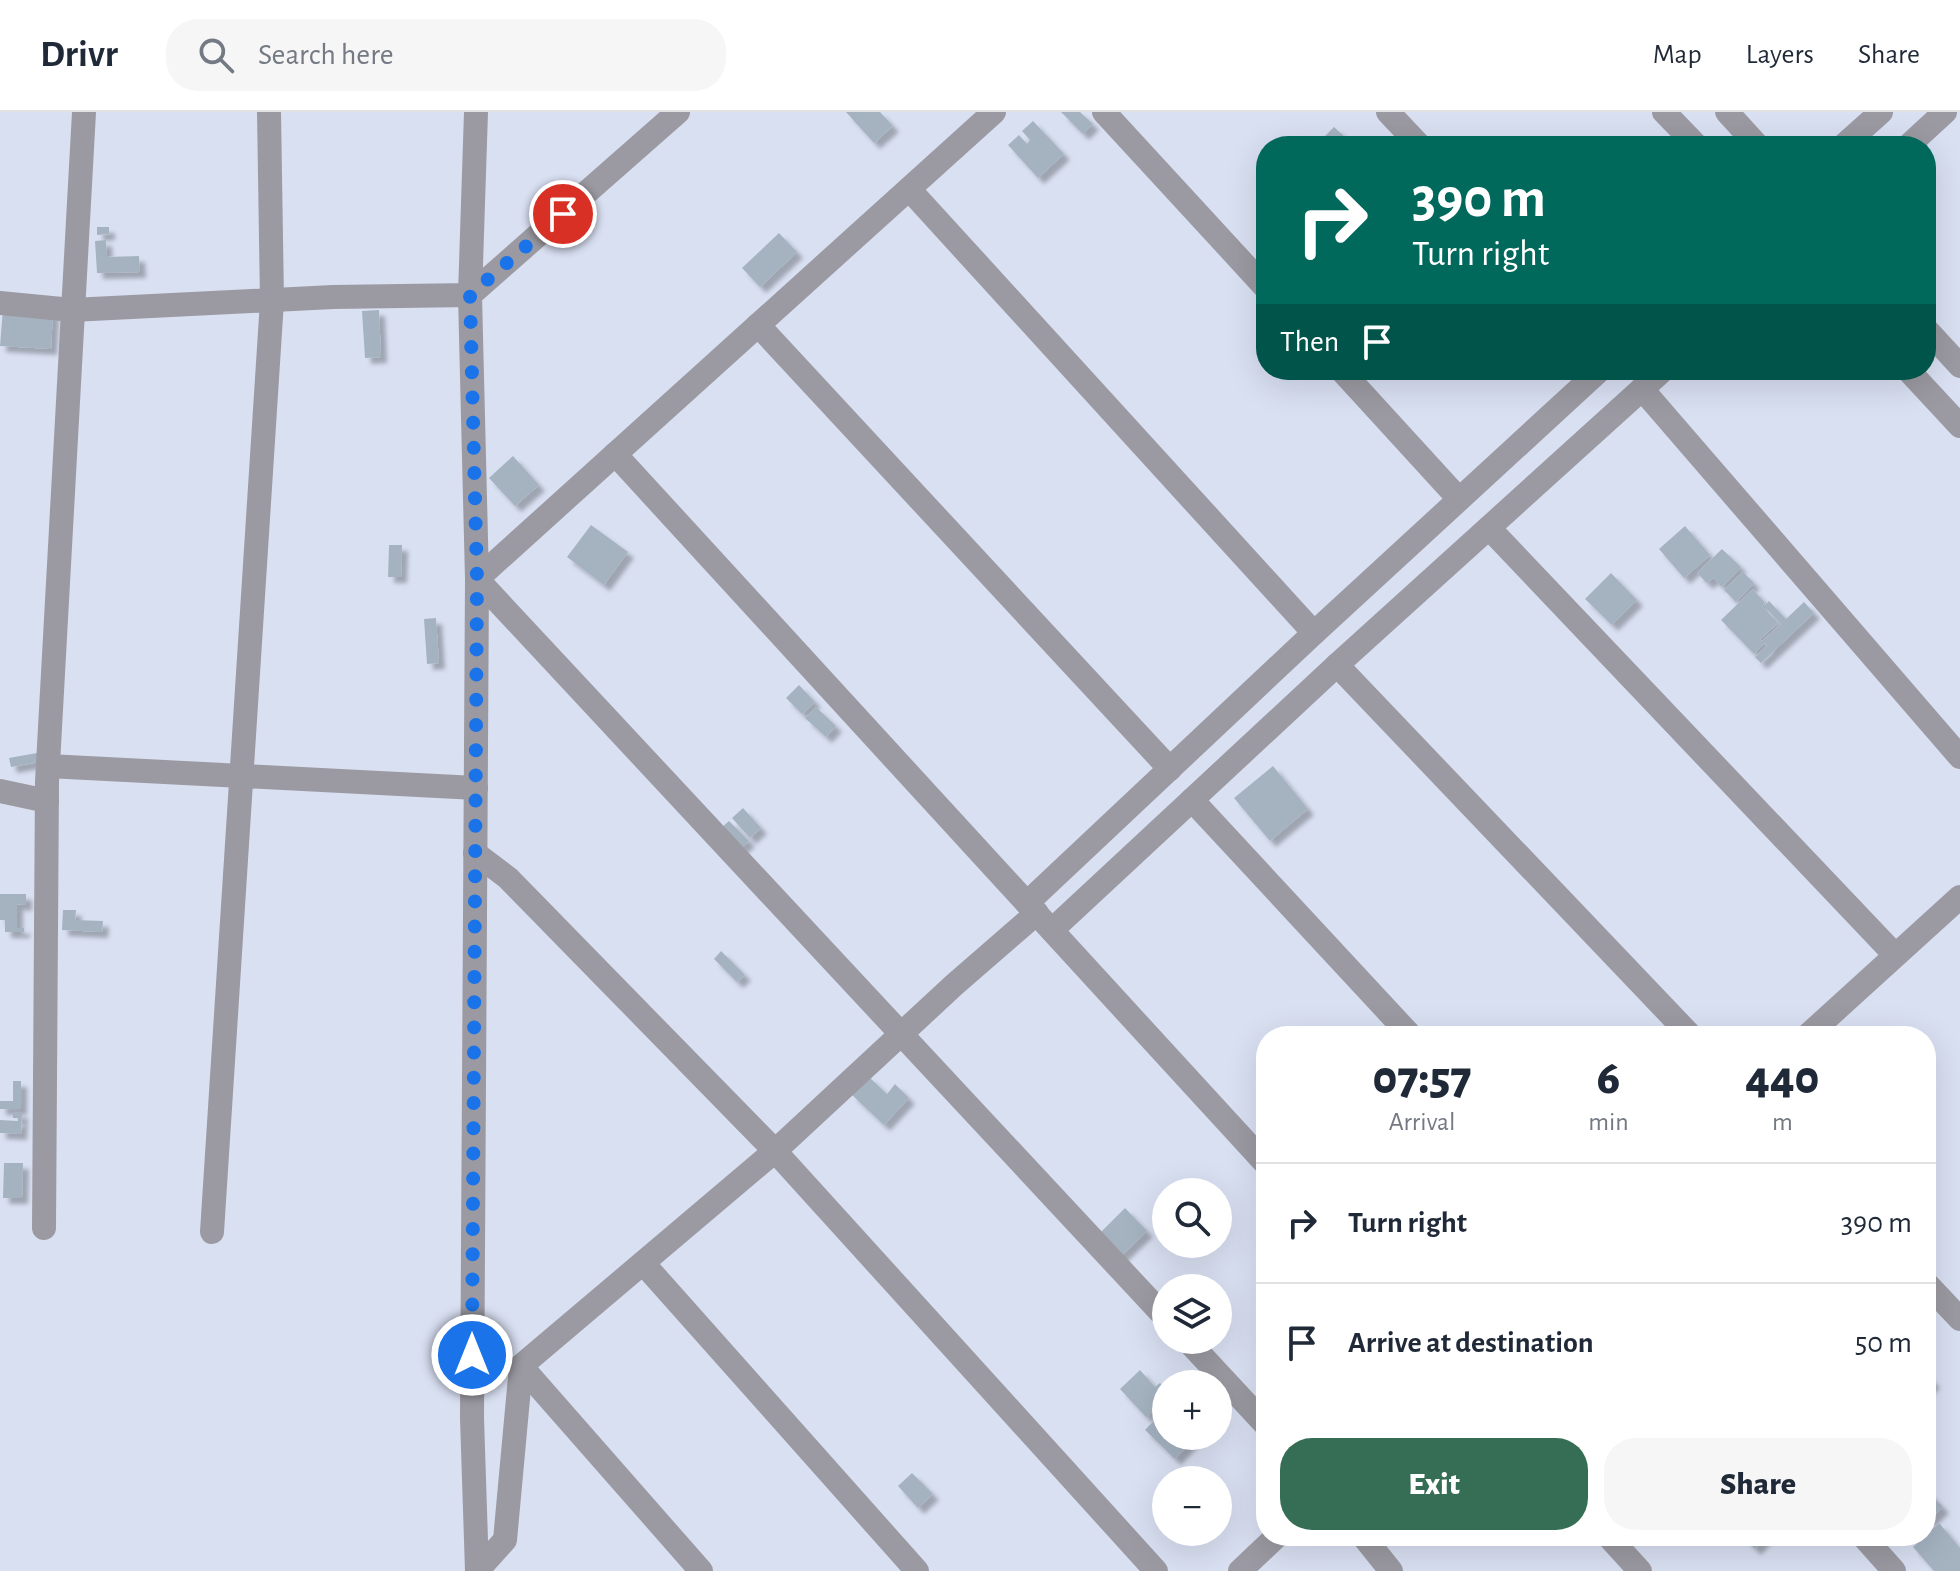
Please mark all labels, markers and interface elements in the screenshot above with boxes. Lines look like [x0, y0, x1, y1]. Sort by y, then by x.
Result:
search box [166, 19, 726, 91]
icon: search [194, 33, 238, 77]
text: Drivr [40, 36, 118, 74]
text: Search here [258, 40, 394, 70]
text: Map [1653, 41, 1702, 69]
text: Layers [1746, 41, 1814, 69]
text: Share [1858, 41, 1920, 69]
icon: right [1280, 168, 1384, 272]
text: 390 m [1412, 171, 1546, 227]
pin [529, 180, 597, 248]
icon: arrive [541, 192, 585, 236]
text: Turn right [1412, 236, 1549, 272]
icon: arrive [1355, 320, 1399, 364]
text: Then [1280, 327, 1339, 357]
text: 07:57 [1373, 1055, 1472, 1103]
text: 6 [1597, 1055, 1620, 1103]
text: 440 [1745, 1055, 1819, 1103]
text: Arrival [1389, 1109, 1456, 1135]
text: min [1588, 1109, 1629, 1135]
text: m [1772, 1109, 1793, 1135]
map controls [1152, 1178, 1232, 1546]
button: search [1152, 1178, 1232, 1258]
icon: right [1280, 1201, 1324, 1245]
text: Turn right [1348, 1208, 1467, 1238]
text: 390 m [1841, 1208, 1912, 1238]
button: layers [1152, 1274, 1232, 1354]
position arrow [430, 1313, 514, 1397]
icon: arrive [1280, 1321, 1324, 1365]
text: Arrive at destination [1348, 1328, 1594, 1358]
text: 50 m [1855, 1328, 1912, 1358]
button: + [1152, 1370, 1232, 1450]
button: Exit [1280, 1438, 1588, 1530]
button: Share [1604, 1438, 1912, 1530]
button: − [1152, 1466, 1232, 1546]

